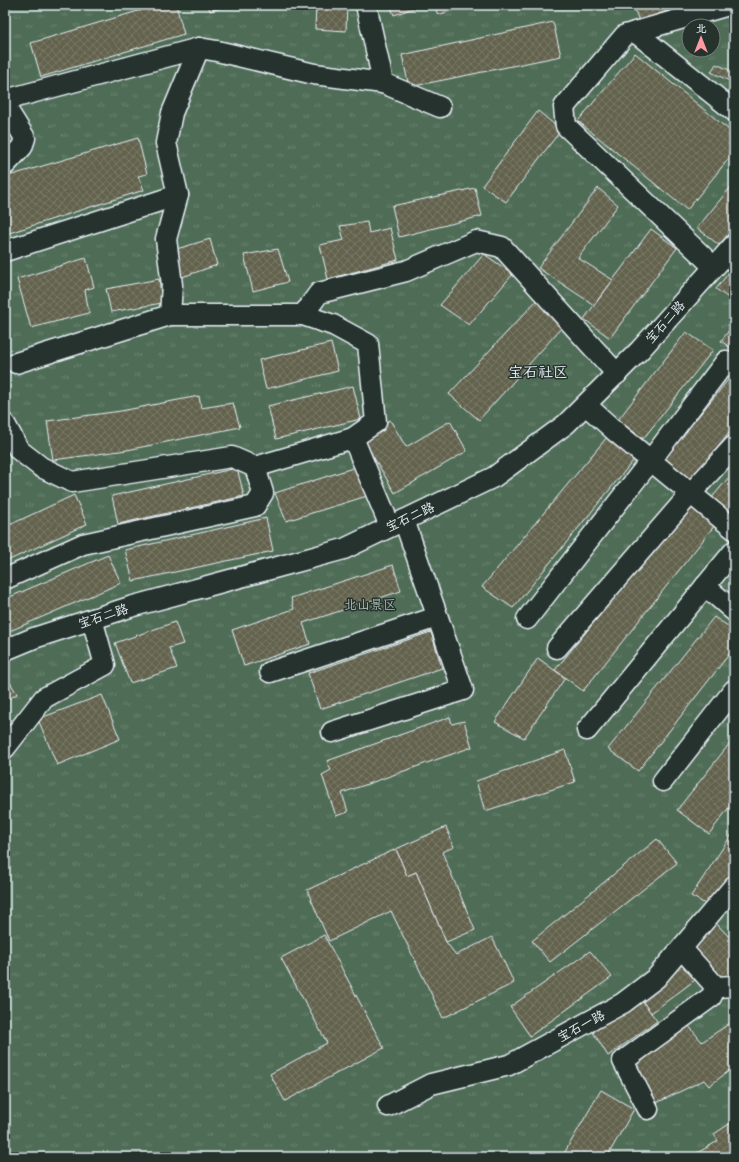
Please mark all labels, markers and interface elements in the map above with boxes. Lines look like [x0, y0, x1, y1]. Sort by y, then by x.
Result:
north arrow [681, 18, 721, 58]
text: 北 [696, 22, 707, 35]
street label: 宝石二路 [642, 298, 688, 346]
district label: 宝石社区 [508, 363, 568, 381]
street label: 宝石二路 [383, 499, 437, 535]
park label: 北山景区 [344, 597, 396, 612]
street label: 宝石二路 [76, 601, 130, 631]
street label: 宝石一路 [555, 1007, 607, 1045]

